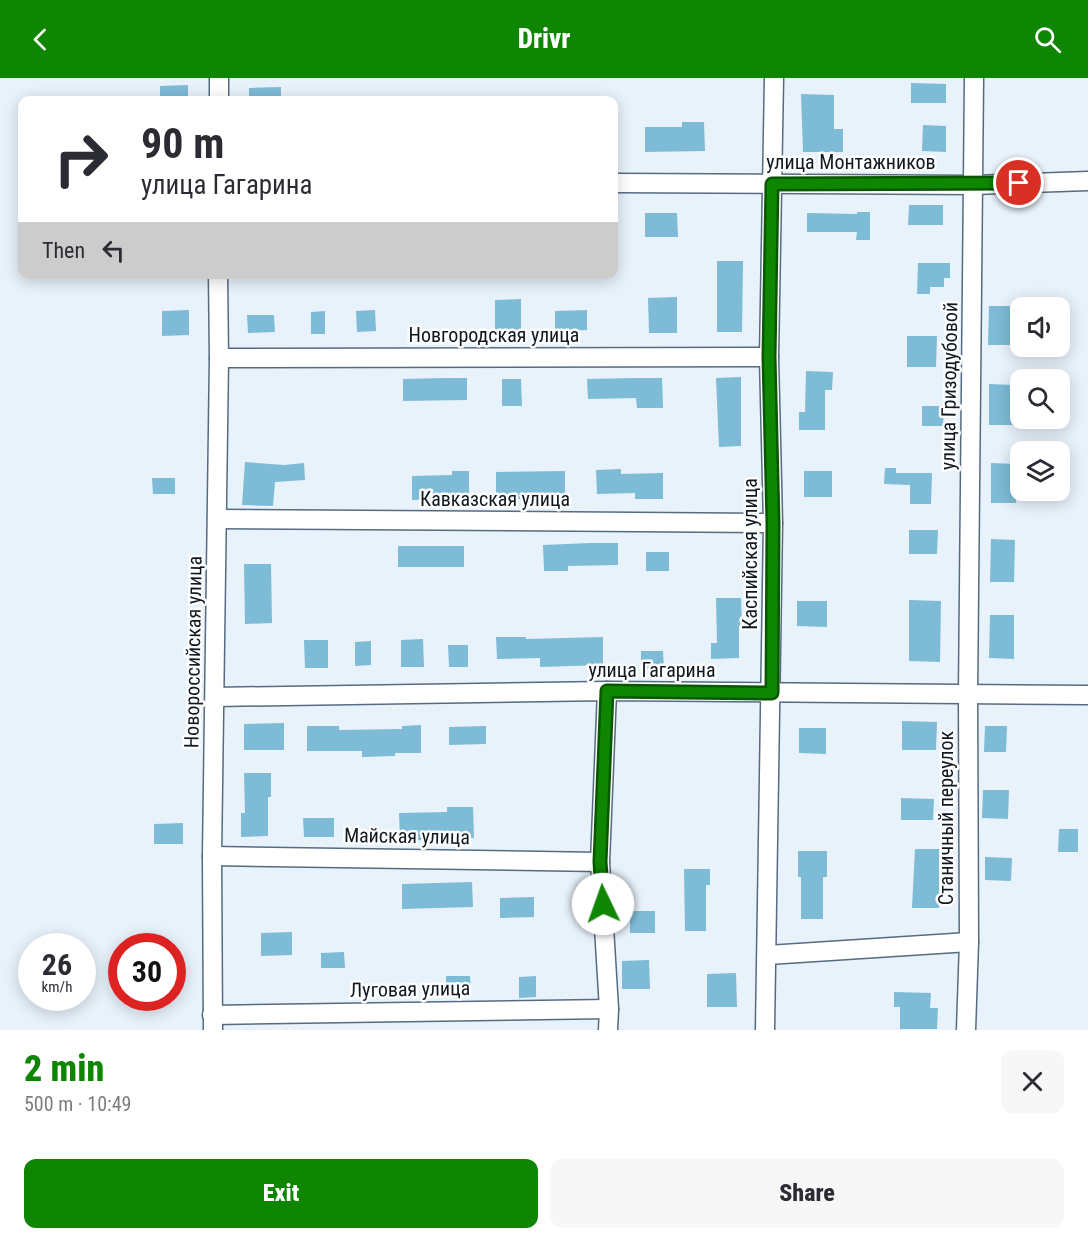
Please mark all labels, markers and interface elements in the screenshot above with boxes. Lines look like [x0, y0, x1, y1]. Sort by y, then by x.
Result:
icon: back [24, 23, 57, 56]
text: Drivr [518, 23, 570, 55]
icon: search [1031, 23, 1064, 56]
text: 90 m [141, 119, 224, 168]
icon: right [42, 120, 120, 198]
street label: улица Монтажников [766, 150, 936, 174]
pin [993, 157, 1044, 208]
icon: arrive [1002, 166, 1035, 199]
text: улица Гагарина [141, 169, 313, 201]
icon: left [97, 234, 130, 267]
text: Then [42, 238, 85, 263]
map controls [1010, 297, 1070, 501]
button: sound [1010, 297, 1070, 357]
street label: улица Гризодубовой [936, 302, 962, 470]
street label: Новгородская улица [409, 323, 579, 347]
button: search [1010, 369, 1070, 429]
button: layers [1010, 441, 1070, 501]
street label: Каспийская улица [738, 478, 762, 630]
street label: Кавказская улица [420, 487, 570, 511]
street label: Новороссийская улица [179, 556, 207, 748]
street label: улица Гагарина [588, 658, 716, 682]
street label: Станичный переулок [934, 730, 958, 905]
street label: Майская улица [344, 823, 470, 849]
position arrow [571, 872, 635, 936]
speed limit sign: 30 [108, 933, 186, 1011]
text: 26 [42, 947, 72, 982]
street label: Луговая улица [350, 976, 470, 1002]
text: km/h [42, 978, 72, 996]
text: 2 min [24, 1048, 104, 1090]
button: close [1001, 1050, 1064, 1113]
text: 500 m · 10:49 [24, 1092, 131, 1116]
button: Exit [24, 1159, 538, 1228]
button: Share [550, 1159, 1064, 1228]

